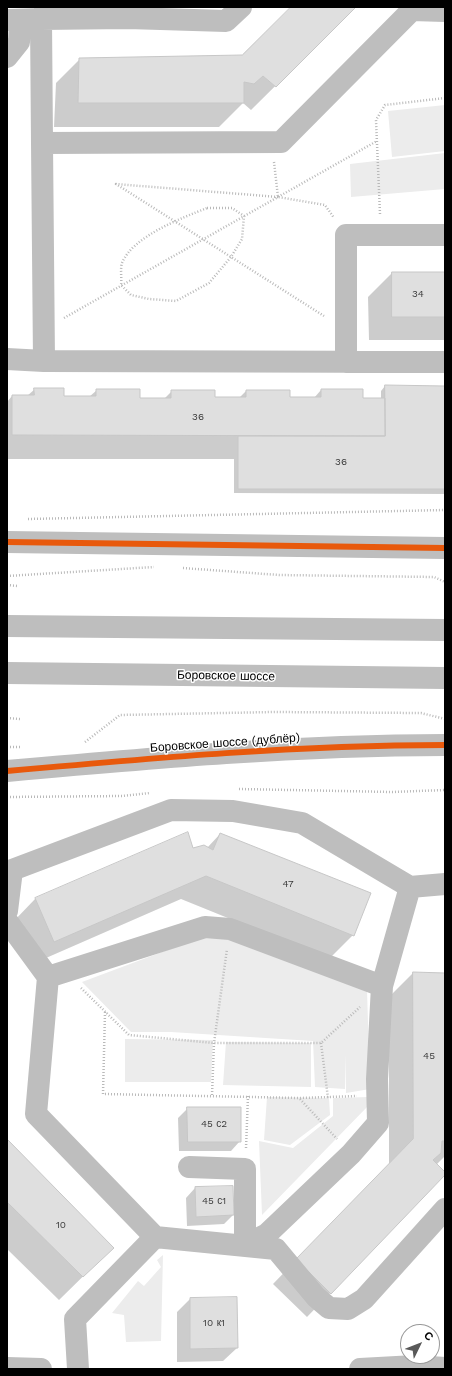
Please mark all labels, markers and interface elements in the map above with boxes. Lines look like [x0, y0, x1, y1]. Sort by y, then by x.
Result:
house number: 34 [412, 288, 424, 300]
house number: 36 [192, 411, 204, 423]
house number: 36 [335, 456, 347, 468]
street label: Боровское шоссе [177, 668, 275, 684]
street label: Боровское шоссе (дублёр) [150, 731, 300, 755]
house number: 47 [282, 878, 294, 890]
house number: 45 [423, 1050, 435, 1062]
house number: 45 с2 [201, 1118, 227, 1130]
house number: 45 с1 [202, 1195, 226, 1207]
house number: 10 [56, 1219, 66, 1231]
house number: 10 к1 [203, 1317, 225, 1329]
north arrow [400, 1324, 440, 1364]
text: С [421, 1329, 436, 1343]

